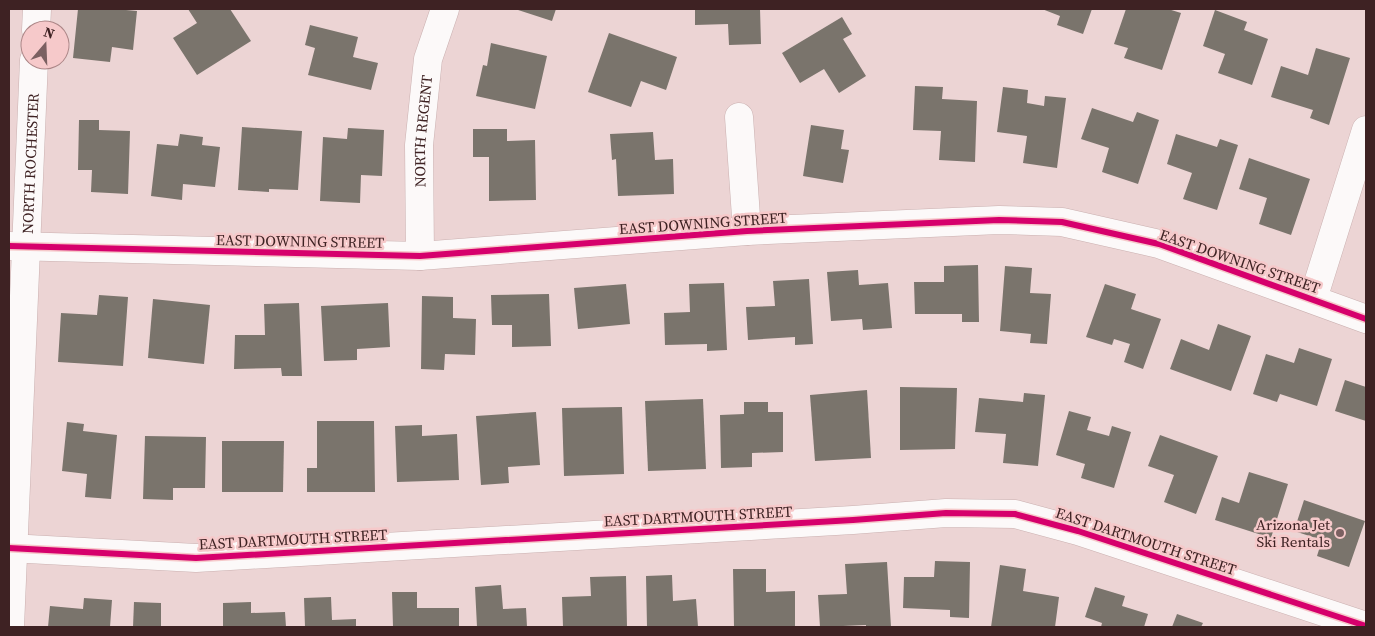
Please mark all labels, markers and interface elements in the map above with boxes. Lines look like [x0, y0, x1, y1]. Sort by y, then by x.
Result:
north arrow [20, 20, 70, 70]
text: N [41, 22, 57, 44]
street label: NORTH REGENT [408, 74, 437, 187]
street label: NORTH ROCHESTER [16, 92, 43, 234]
street label: EAST DOWNING STREET [618, 207, 788, 239]
street label: EAST DOWNING STREET [1157, 224, 1323, 298]
street label: EAST DOWNING STREET [216, 229, 384, 253]
street label: EAST DARTMOUTH STREET [603, 501, 793, 531]
street label: EAST DARTMOUTH STREET [1053, 502, 1239, 580]
place label: Arizona Jet Ski Rentals [1256, 514, 1330, 552]
street label: EAST DARTMOUTH STREET [198, 524, 388, 554]
marker: Arizona Jet Ski Rentals [1334, 527, 1346, 539]

